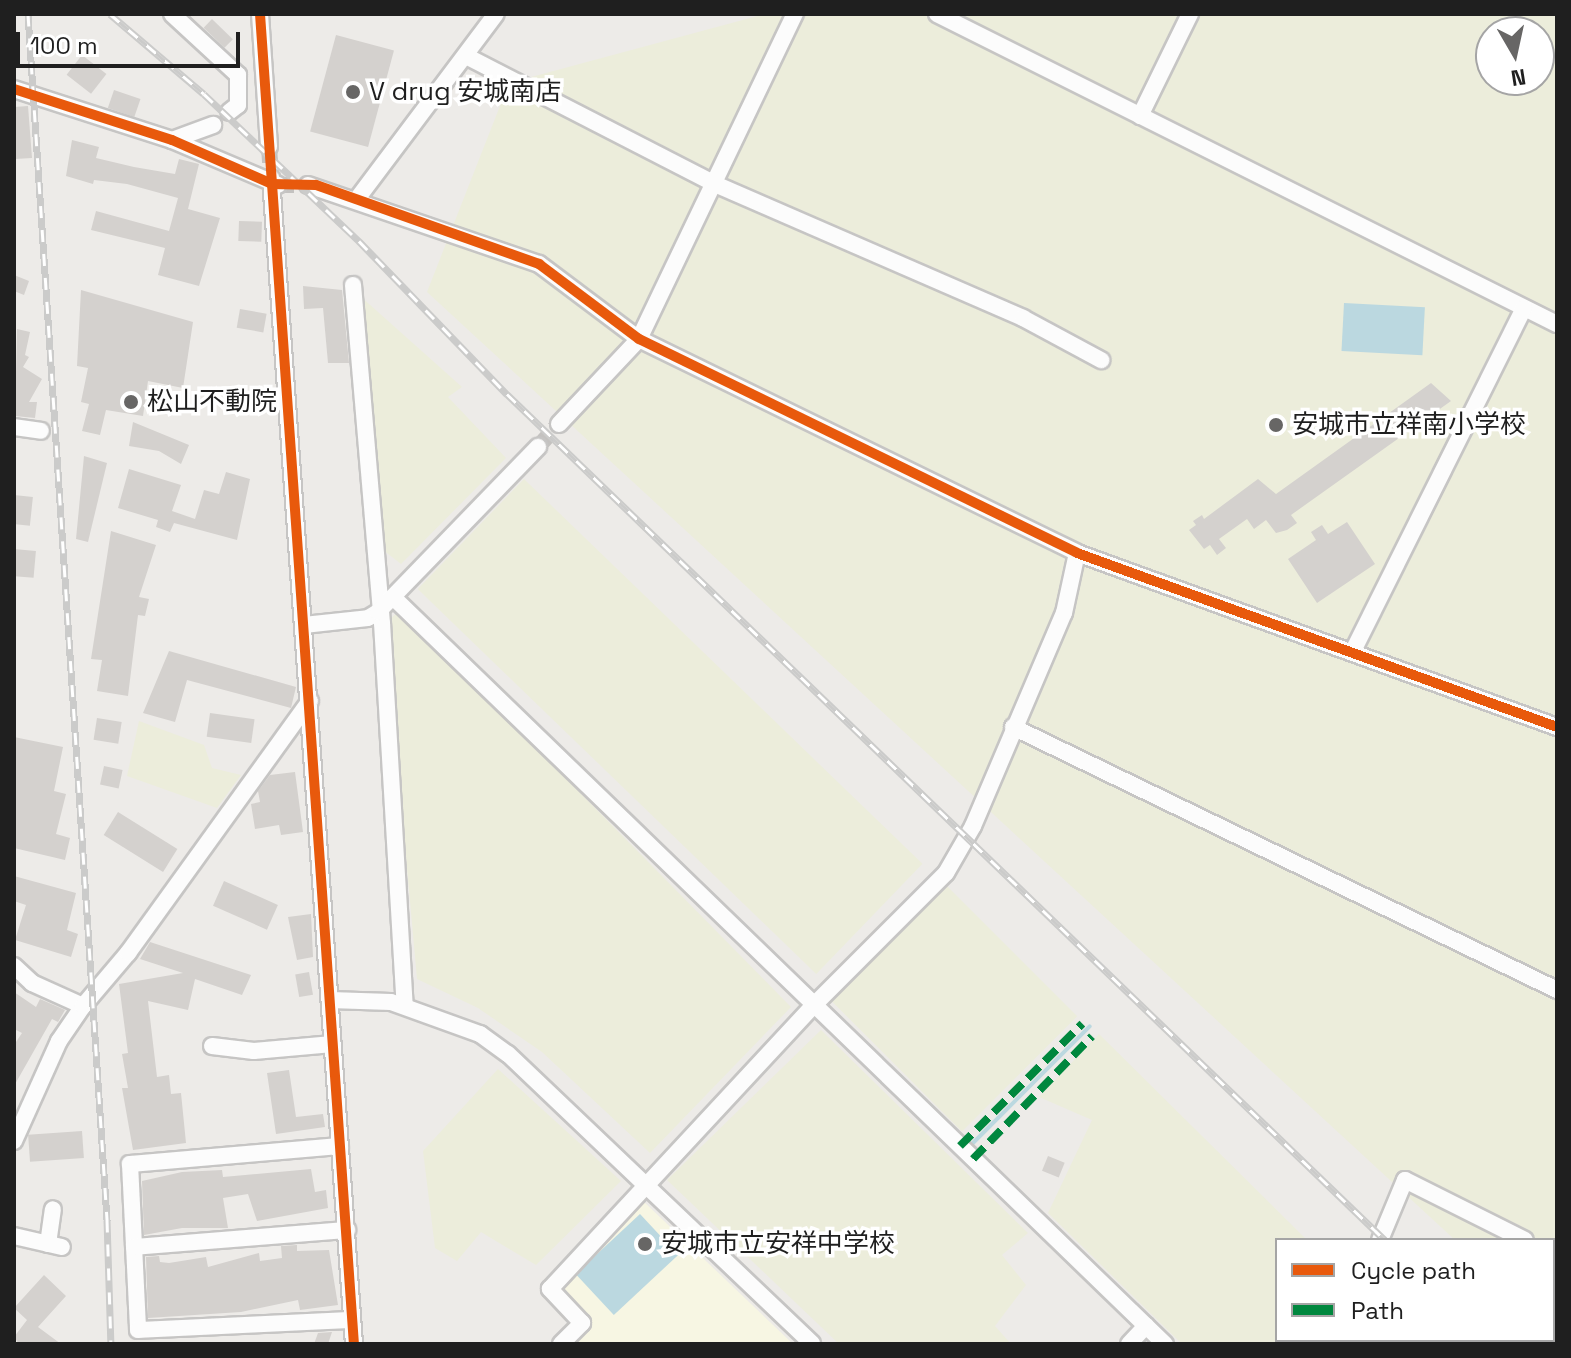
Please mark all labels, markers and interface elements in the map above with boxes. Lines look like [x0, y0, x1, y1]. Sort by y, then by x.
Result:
scale bar [20, 16, 244, 66]
north arrow [1475, 16, 1555, 96]
text: 100 m [30, 30, 98, 61]
text: N [1509, 63, 1528, 93]
place label: V drug 安城南店 [369, 76, 562, 108]
marker: V drug 安城南店 [344, 83, 362, 101]
place label: 松山不動院 [147, 386, 277, 418]
marker: 松山不動院 [122, 393, 140, 411]
place label: 安城市立祥南小学校 [1292, 409, 1526, 441]
marker: 安城市立祥南小学校 [1267, 416, 1285, 434]
place label: 安城市立安祥中学校 [661, 1228, 895, 1260]
marker: 安城市立安祥中学校 [636, 1235, 654, 1253]
legend [1275, 1238, 1555, 1342]
text: Cycle path [1351, 1255, 1476, 1286]
text: Path [1351, 1295, 1404, 1326]

